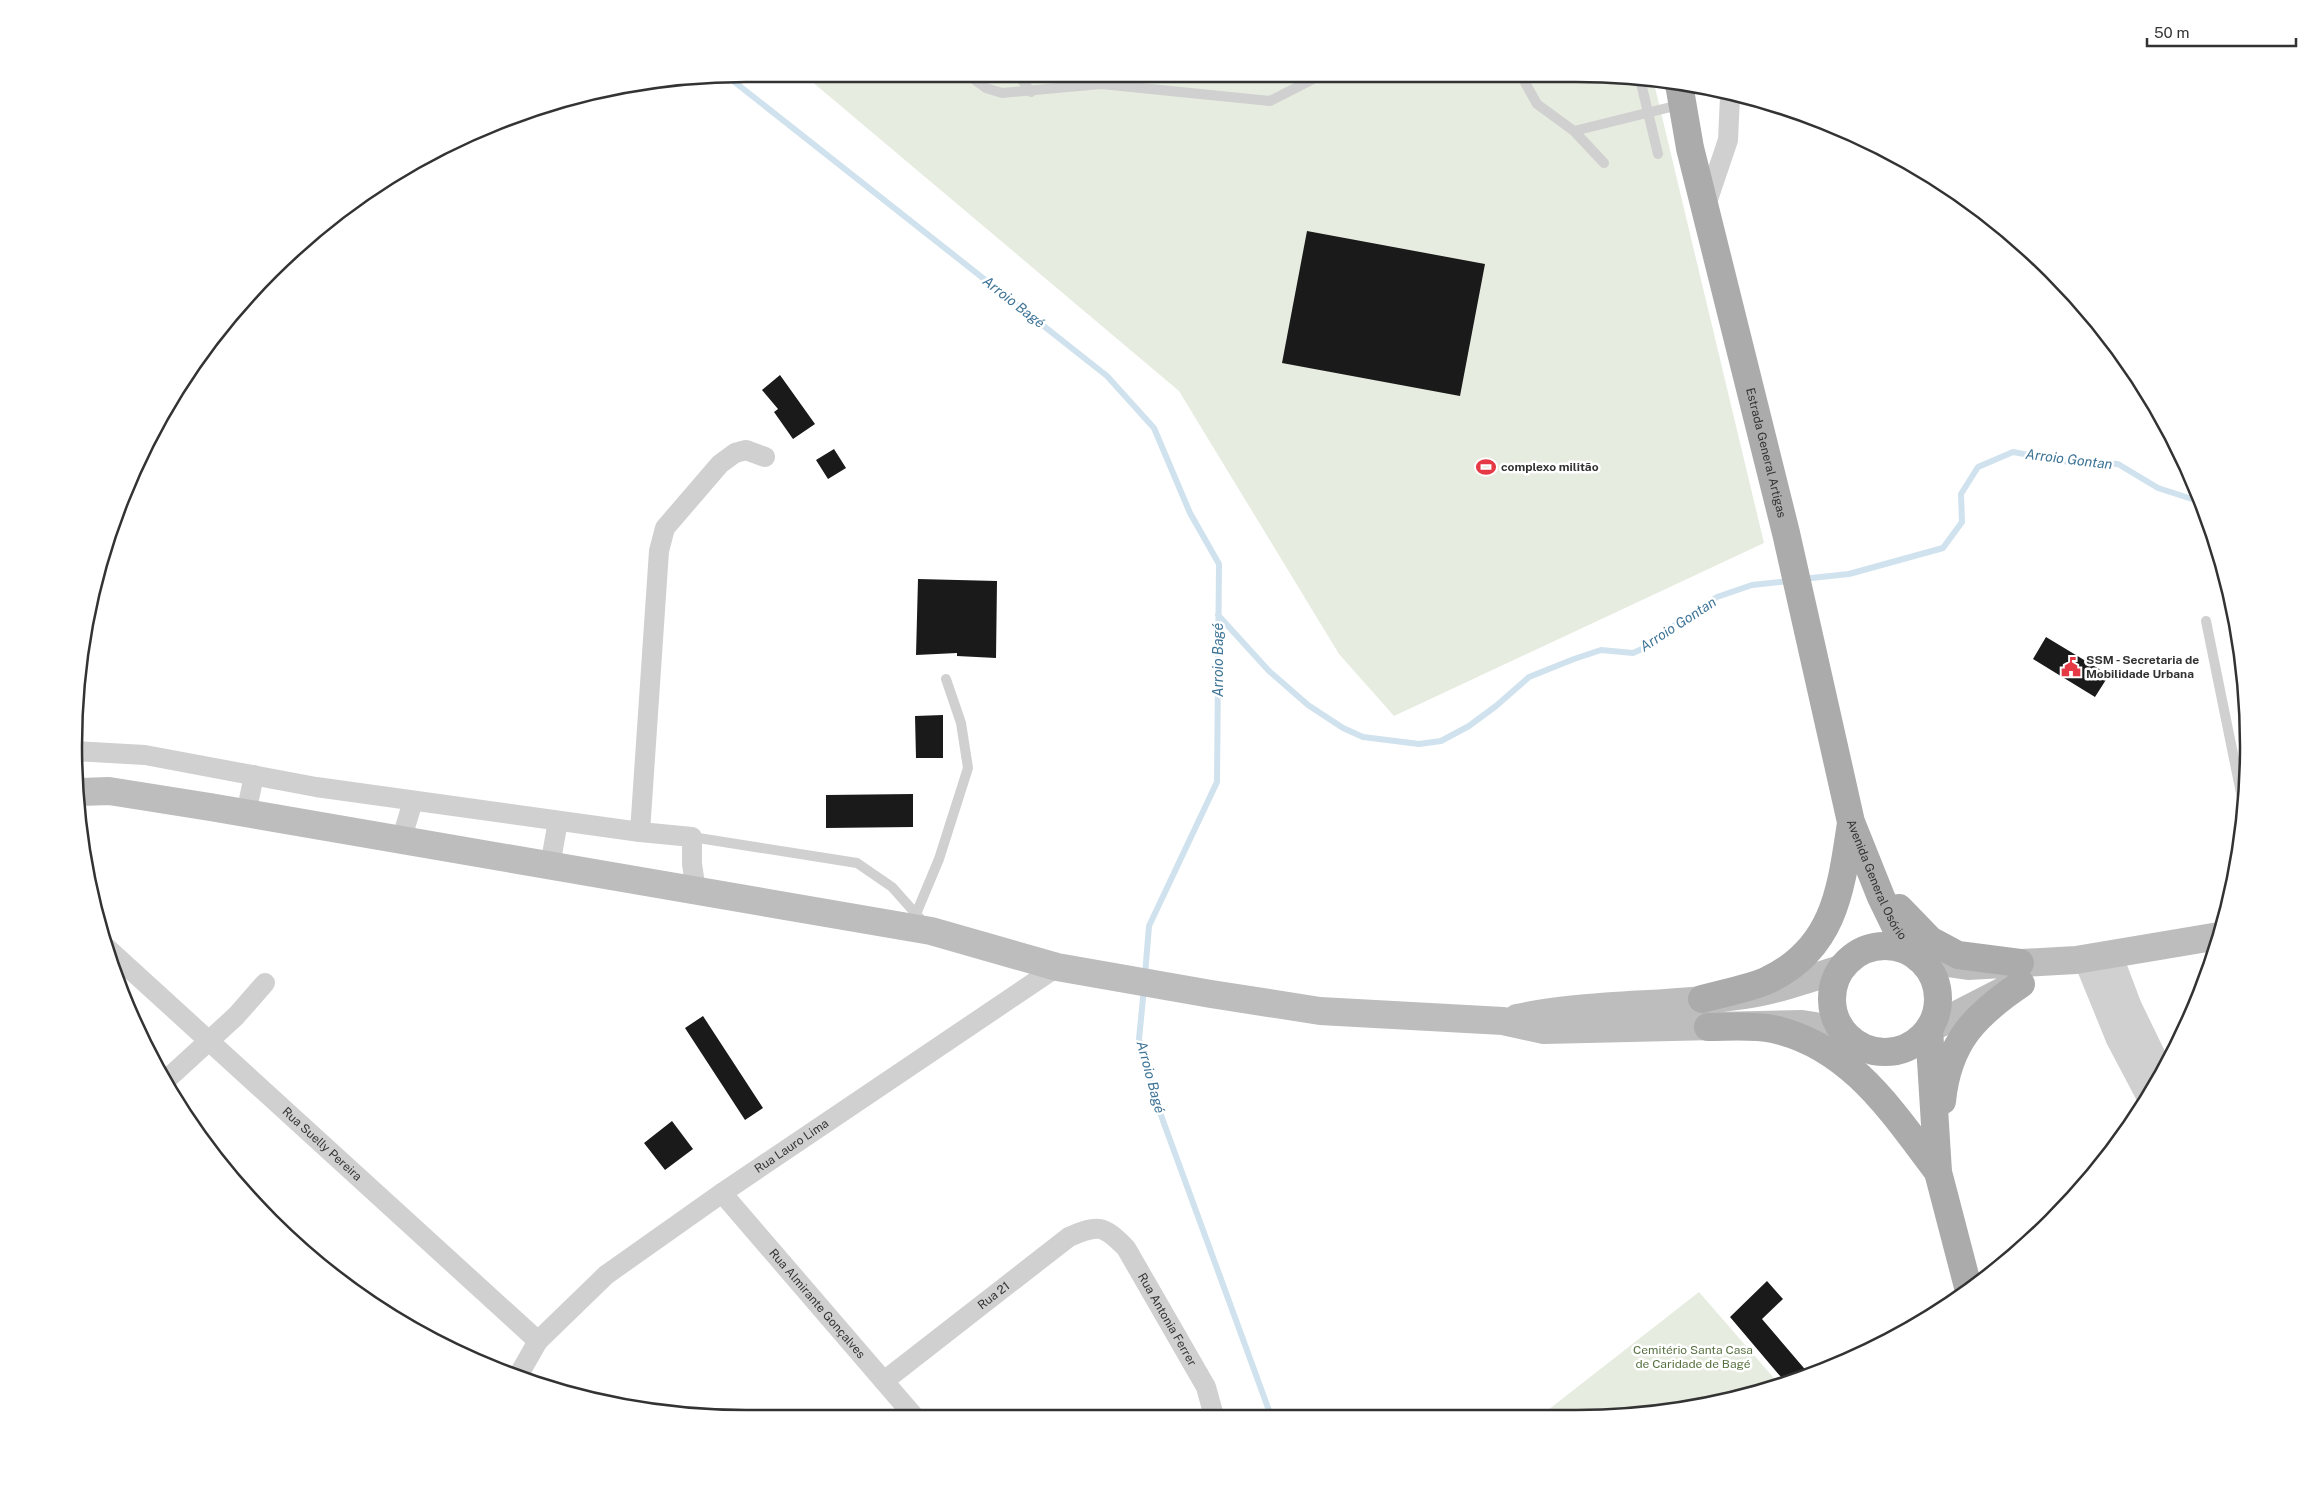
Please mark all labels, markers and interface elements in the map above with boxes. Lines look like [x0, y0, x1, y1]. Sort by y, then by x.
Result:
scale bar [2147, 15, 2296, 47]
text: 50 m [2154, 24, 2189, 41]
water label: Arroio Bagé [980, 273, 1048, 331]
street label: Estrada General Artigas [1743, 386, 1789, 519]
water label: Arroio Gontan [2025, 446, 2114, 472]
sports icon: complexo militão [1475, 456, 1497, 478]
place label: complexo militão [1501, 460, 1599, 474]
water label: Arroio Gontan [1637, 593, 1719, 655]
water label: Arroio Bagé [1210, 623, 1226, 697]
place label: SSM - Secretaria de Mobilidade Urbana [2086, 653, 2199, 681]
public building icon: SSM - Secretaria de Mobilidade Urbana [2060, 656, 2082, 678]
street label: Avenida General Osório [1844, 817, 1910, 943]
water label: Arroio Bagé [1134, 1039, 1168, 1115]
street label: Rua Suelly Pereira [279, 1104, 365, 1184]
street label: Rua Lauro Lima [752, 1116, 831, 1176]
street label: Rua Almirante Gonçalves [766, 1246, 868, 1361]
street label: Rua Antonia Ferrer [1135, 1270, 1200, 1369]
street label: Rua 21 [975, 1279, 1012, 1312]
park label: Cemitério Santa Casa de Caridade de Bagé [1633, 1343, 1753, 1371]

